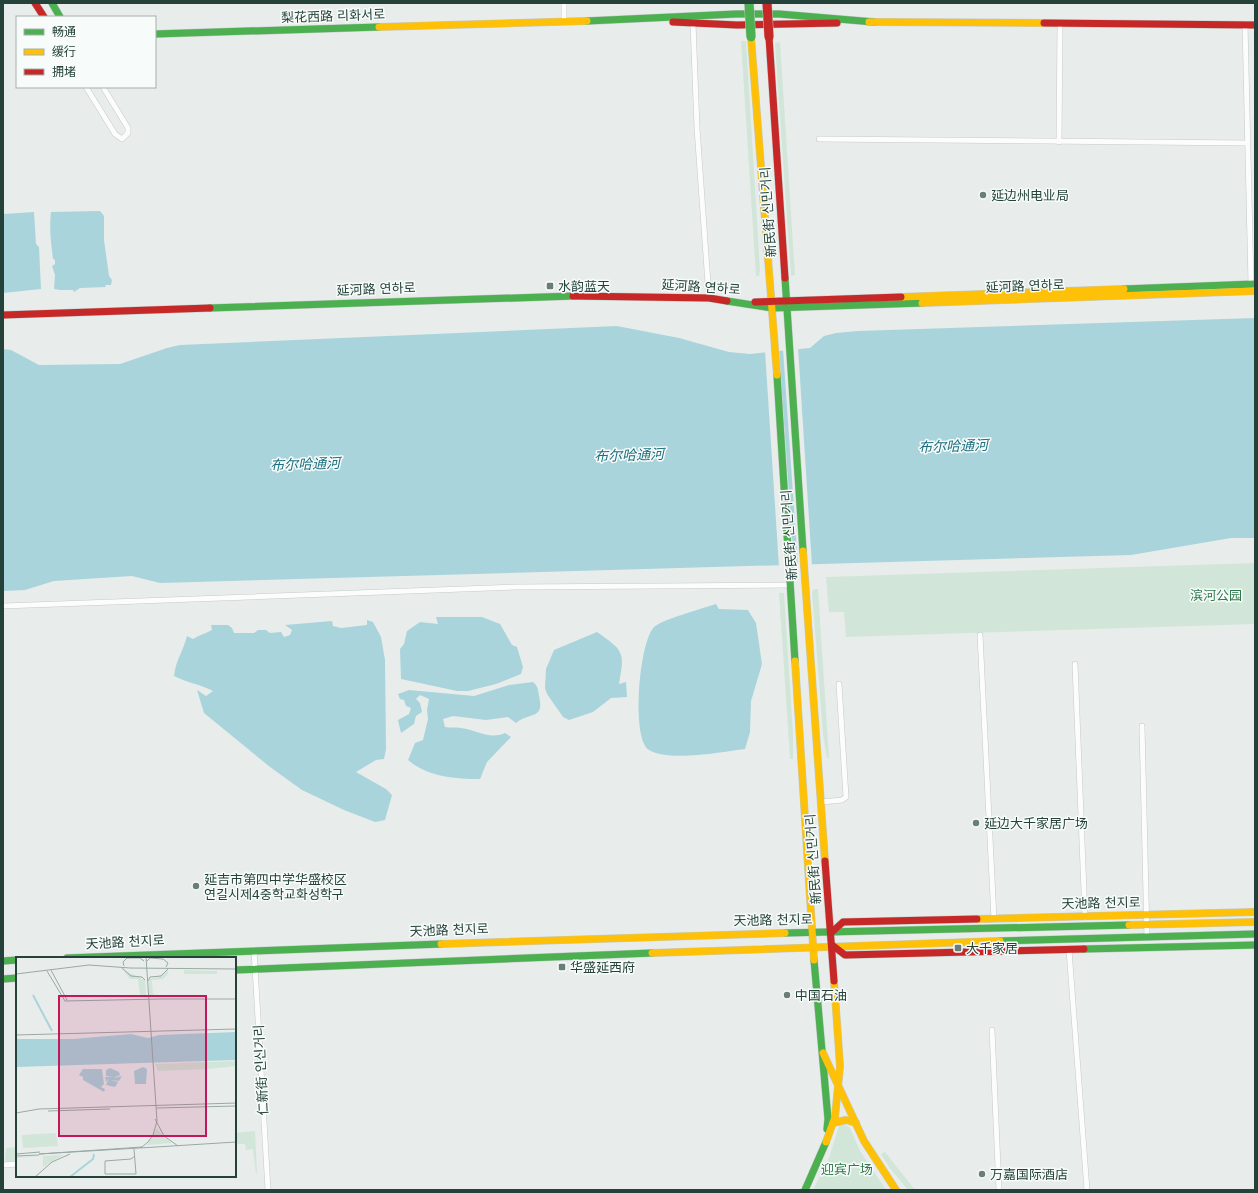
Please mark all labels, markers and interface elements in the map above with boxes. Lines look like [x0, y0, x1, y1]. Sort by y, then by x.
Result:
street label: 梨花西路 리화서로 [281, 7, 385, 25]
legend [16, 16, 156, 88]
text: 畅通 [52, 25, 76, 39]
text: 缓行 [52, 45, 76, 59]
text: 拥堵 [52, 65, 76, 79]
street label: 新民街 신민거리 [757, 166, 779, 258]
place label: 延边州电业局 [991, 188, 1069, 203]
marker: 延边州电业局 [978, 190, 988, 200]
street label: 延河路 연하로 [661, 277, 741, 297]
street label: 延河路 연하로 [985, 277, 1065, 295]
place label: 水韵蓝天 [558, 279, 610, 294]
street label: 延河路 연하로 [336, 280, 416, 298]
marker: 水韵蓝天 [545, 281, 555, 291]
water label: 布尔哈通河 [918, 437, 991, 455]
water label: 布尔哈通河 [594, 446, 667, 464]
water label: 布尔哈通河 [270, 455, 343, 473]
street label: 新民街 신민거리 [778, 489, 800, 581]
park label: 滨河公园 [1190, 588, 1242, 603]
street label: 新民街 신민거리 [802, 813, 824, 905]
place label: 延边大千家居广场 [984, 816, 1088, 831]
marker: 延边大千家居广场 [971, 818, 981, 828]
place label: 延吉市第四中学华盛校区 연길시제4중학교화성학구 [204, 872, 347, 902]
marker: 延吉市第四中学华盛校区 연길시제4중학교화성학구 [191, 881, 201, 891]
street label: 天池路 천지로 [1061, 895, 1141, 911]
street label: 天池路 천지로 [733, 912, 813, 928]
street label: 天池路 천지로 [409, 921, 489, 939]
street label: 天池路 천지로 [85, 932, 165, 952]
place label: 大千家居 [966, 941, 1018, 956]
marker: 大千家居 [953, 943, 963, 953]
inset map [16, 957, 236, 1177]
place label: 华盛延西府 [570, 960, 635, 975]
marker: 华盛延西府 [557, 962, 567, 972]
place label: 中国石油 [795, 988, 847, 1003]
marker: 中国石油 [782, 990, 792, 1000]
street label: 仁新街 인신거리 [251, 1024, 271, 1116]
park label: 迎宾广场 [821, 1162, 873, 1177]
place label: 万嘉国际酒店 [990, 1167, 1068, 1182]
marker: 万嘉国际酒店 [977, 1169, 987, 1179]

